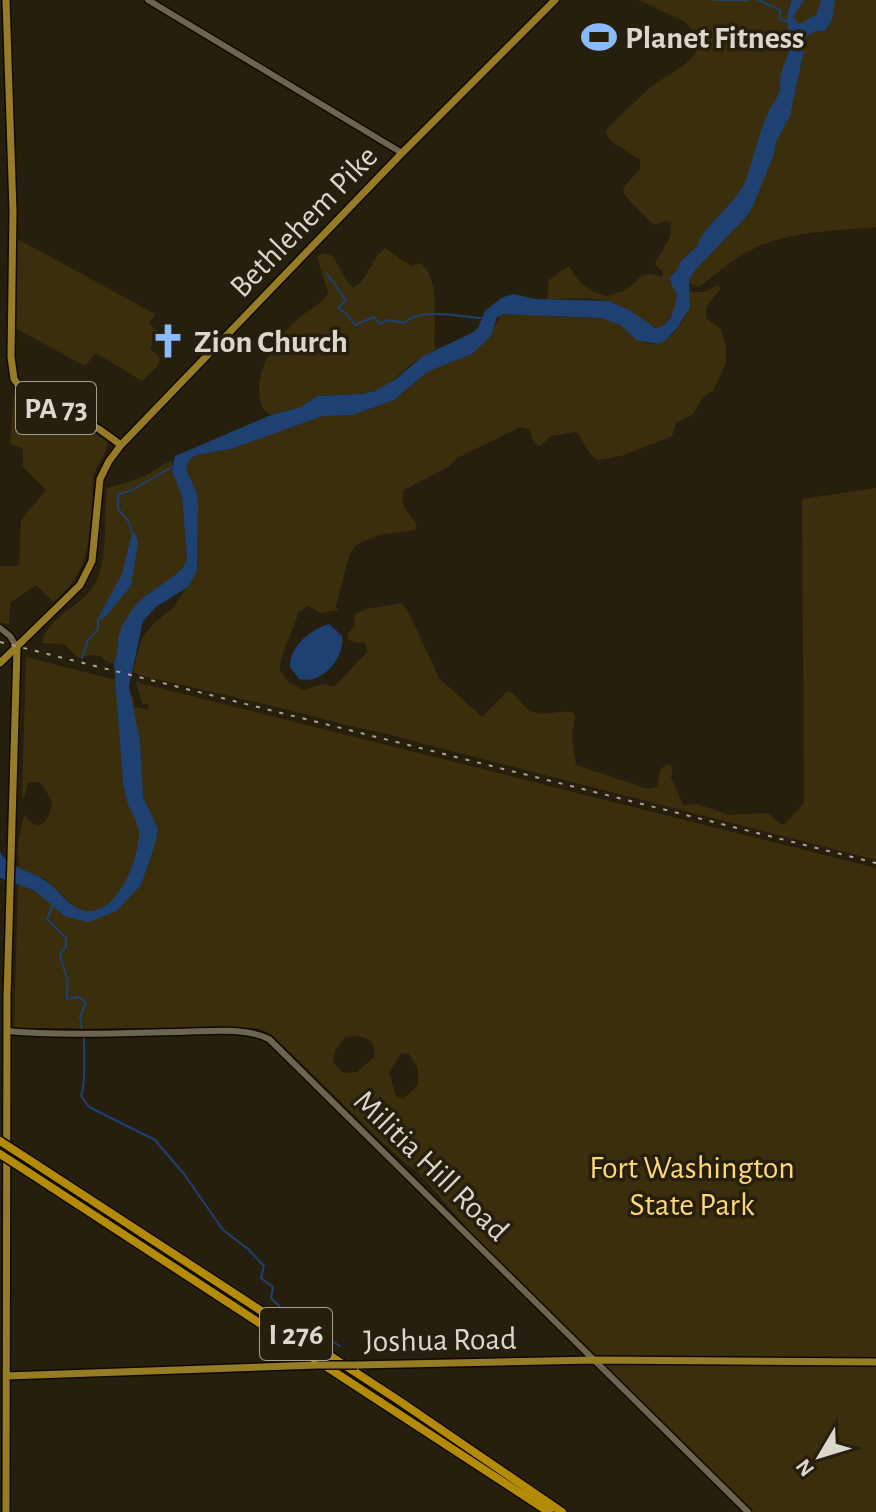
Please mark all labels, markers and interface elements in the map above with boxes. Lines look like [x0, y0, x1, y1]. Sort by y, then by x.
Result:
sports icon: Planet Fitness [580, 18, 618, 56]
place label: Planet Fitness [625, 22, 804, 54]
street label: Bethlehem Pike [224, 140, 384, 304]
church icon: Zion Church [149, 322, 187, 360]
place label: Zion Church [194, 326, 348, 358]
road number: PA 73 [16, 382, 96, 434]
street label: Militia Hill Road [348, 1084, 515, 1247]
park label: Fort Washington State Park [589, 1152, 795, 1221]
road number: I 276 [260, 1308, 332, 1360]
street label: Joshua Road [363, 1323, 517, 1357]
north arrow [780, 1416, 860, 1496]
text: N [792, 1455, 818, 1480]

